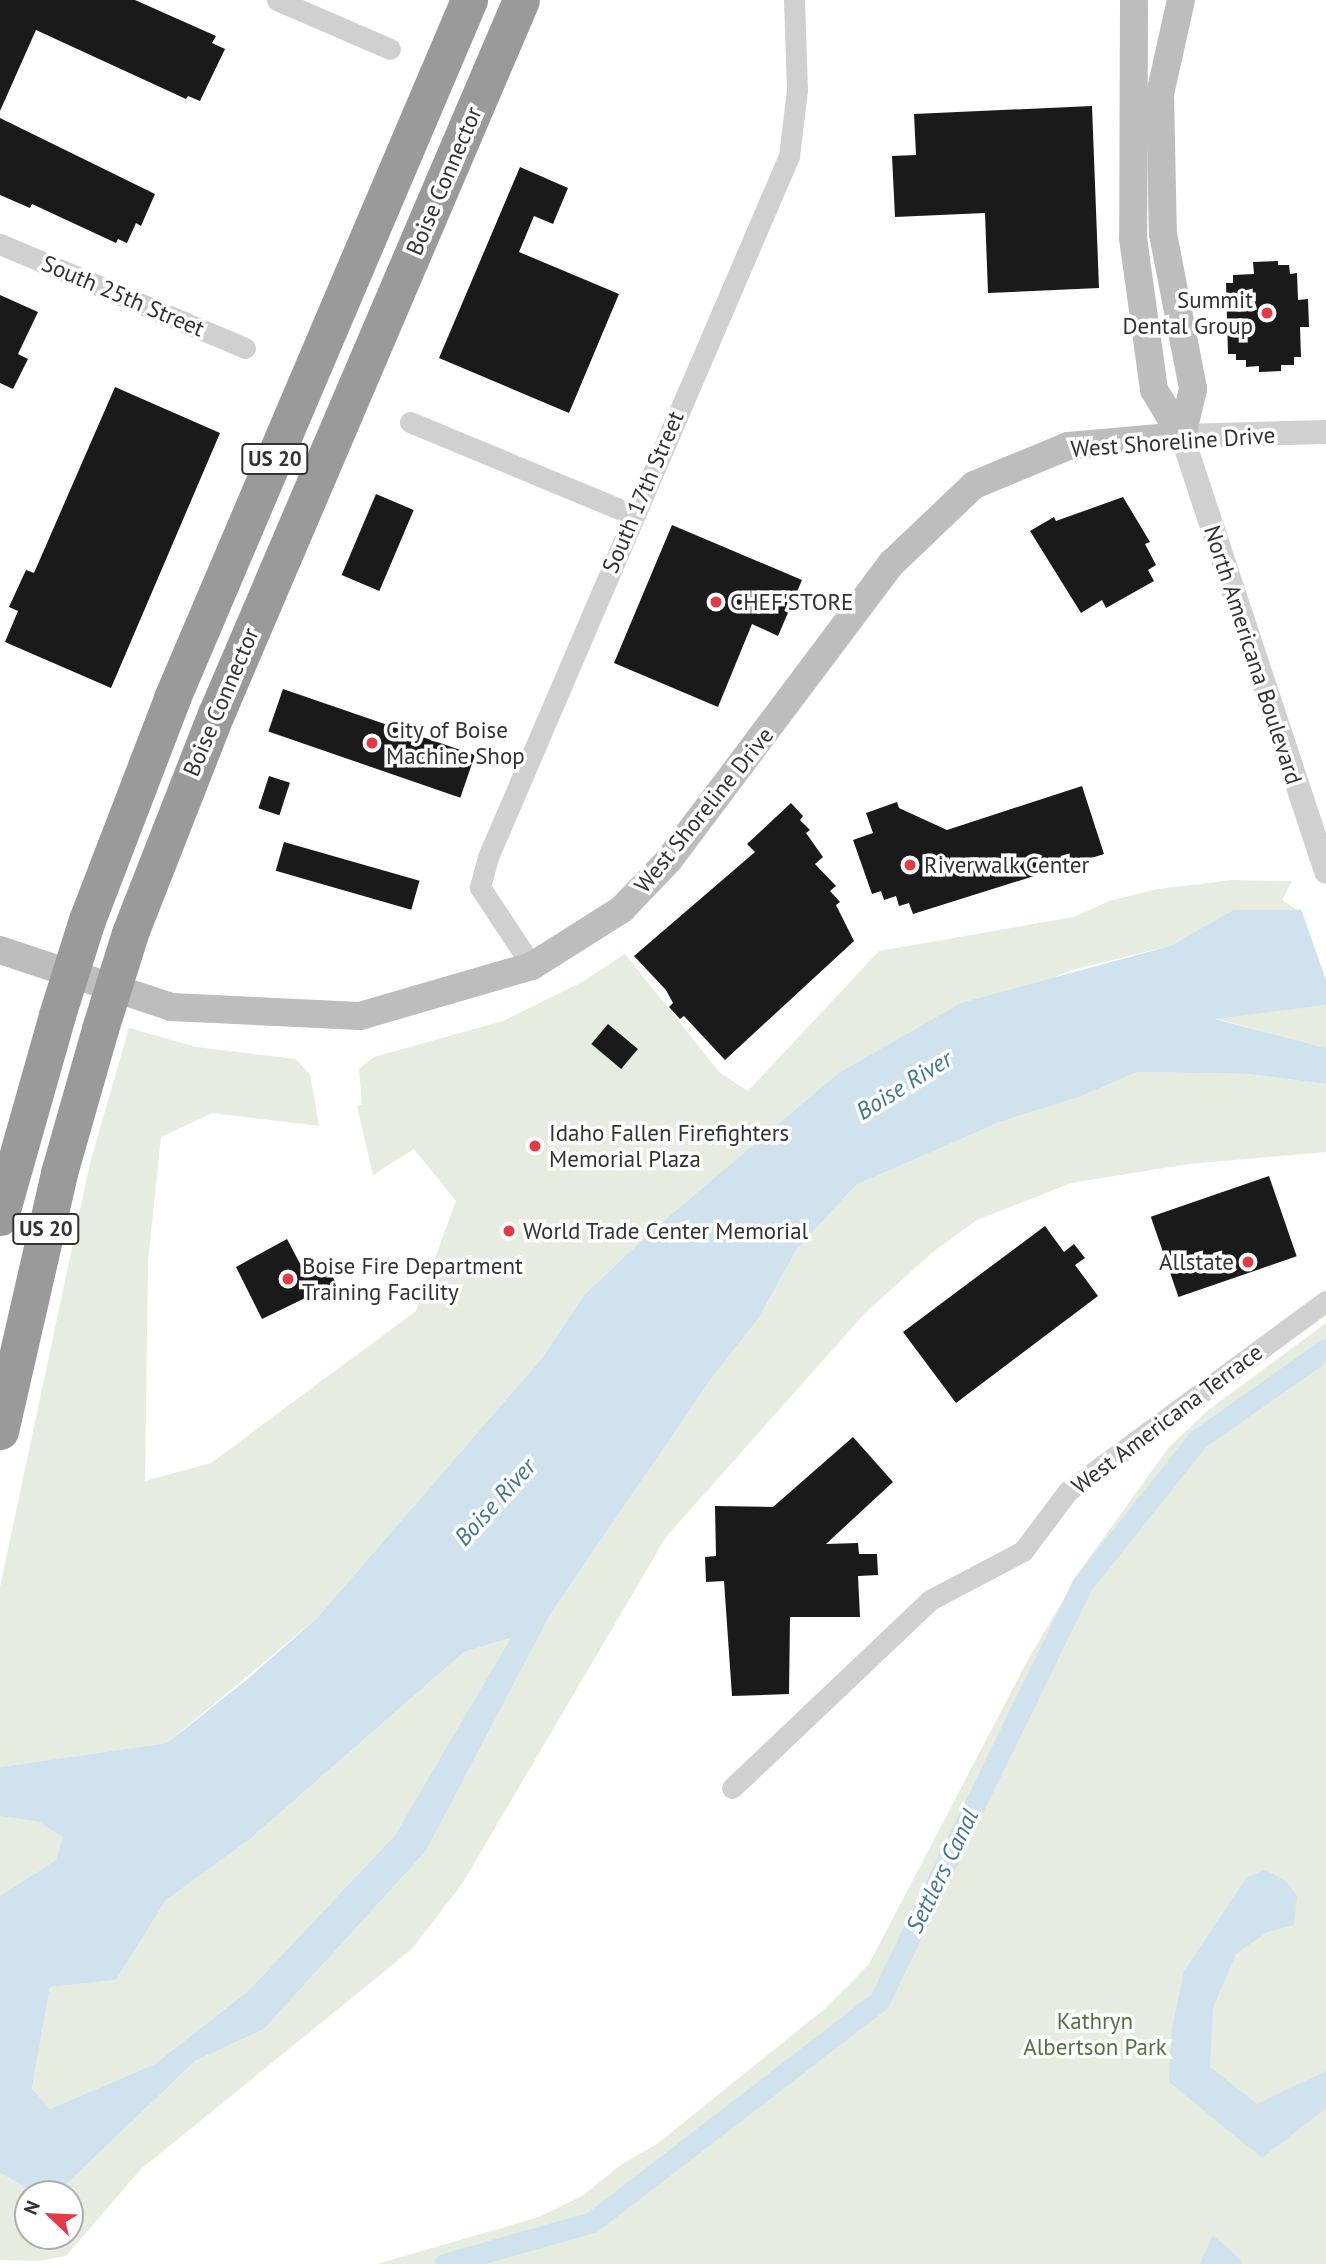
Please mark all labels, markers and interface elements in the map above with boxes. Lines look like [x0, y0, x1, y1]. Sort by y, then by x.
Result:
street label: Boise Connector [400, 103, 488, 259]
street label: South 25th Street [38, 249, 208, 343]
place label: Summit Dental Group [1123, 286, 1253, 340]
marker: Summit Dental Group [1259, 305, 1275, 321]
street label: South 17th Street [596, 407, 690, 577]
street label: West Shoreline Drive [1070, 421, 1276, 463]
road number: US 20 [240, 442, 310, 476]
street label: North Americana Boulevard [1198, 522, 1308, 788]
place label: CHEF'STORE [730, 588, 853, 616]
marker: CHEF'STORE [708, 594, 724, 610]
street label: Boise Connector [177, 624, 265, 780]
place label: City of Boise Machine Shop [386, 716, 525, 770]
street label: West Shoreline Drive [629, 722, 779, 898]
marker: City of Boise Machine Shop [364, 735, 380, 751]
place label: Riverwalk Center [924, 851, 1090, 879]
marker: Riverwalk Center [902, 857, 918, 873]
water label: Boise River [851, 1044, 957, 1126]
place label: Idaho Fallen Firefighters Memorial Plaza [549, 1119, 789, 1173]
marker: Idaho Fallen Firefighters Memorial Plaza [527, 1138, 543, 1154]
road number: US 20 [11, 1212, 81, 1246]
place label: World Trade Center Memorial [523, 1217, 809, 1245]
marker: World Trade Center Memorial [501, 1223, 517, 1239]
place label: Allstate [1159, 1248, 1234, 1276]
place label: Boise Fire Department Training Facility [302, 1252, 523, 1306]
marker: Allstate [1240, 1254, 1256, 1270]
marker: Boise Fire Department Training Facility [280, 1271, 296, 1287]
street label: West Americana Terrace [1066, 1338, 1268, 1500]
water label: Boise River [448, 1452, 542, 1552]
water label: Settlers Canal [900, 1804, 984, 1938]
park label: Kathryn Albertson Park [1023, 2007, 1167, 2061]
north arrow [14, 2180, 84, 2250]
text: N [18, 2197, 45, 2218]

